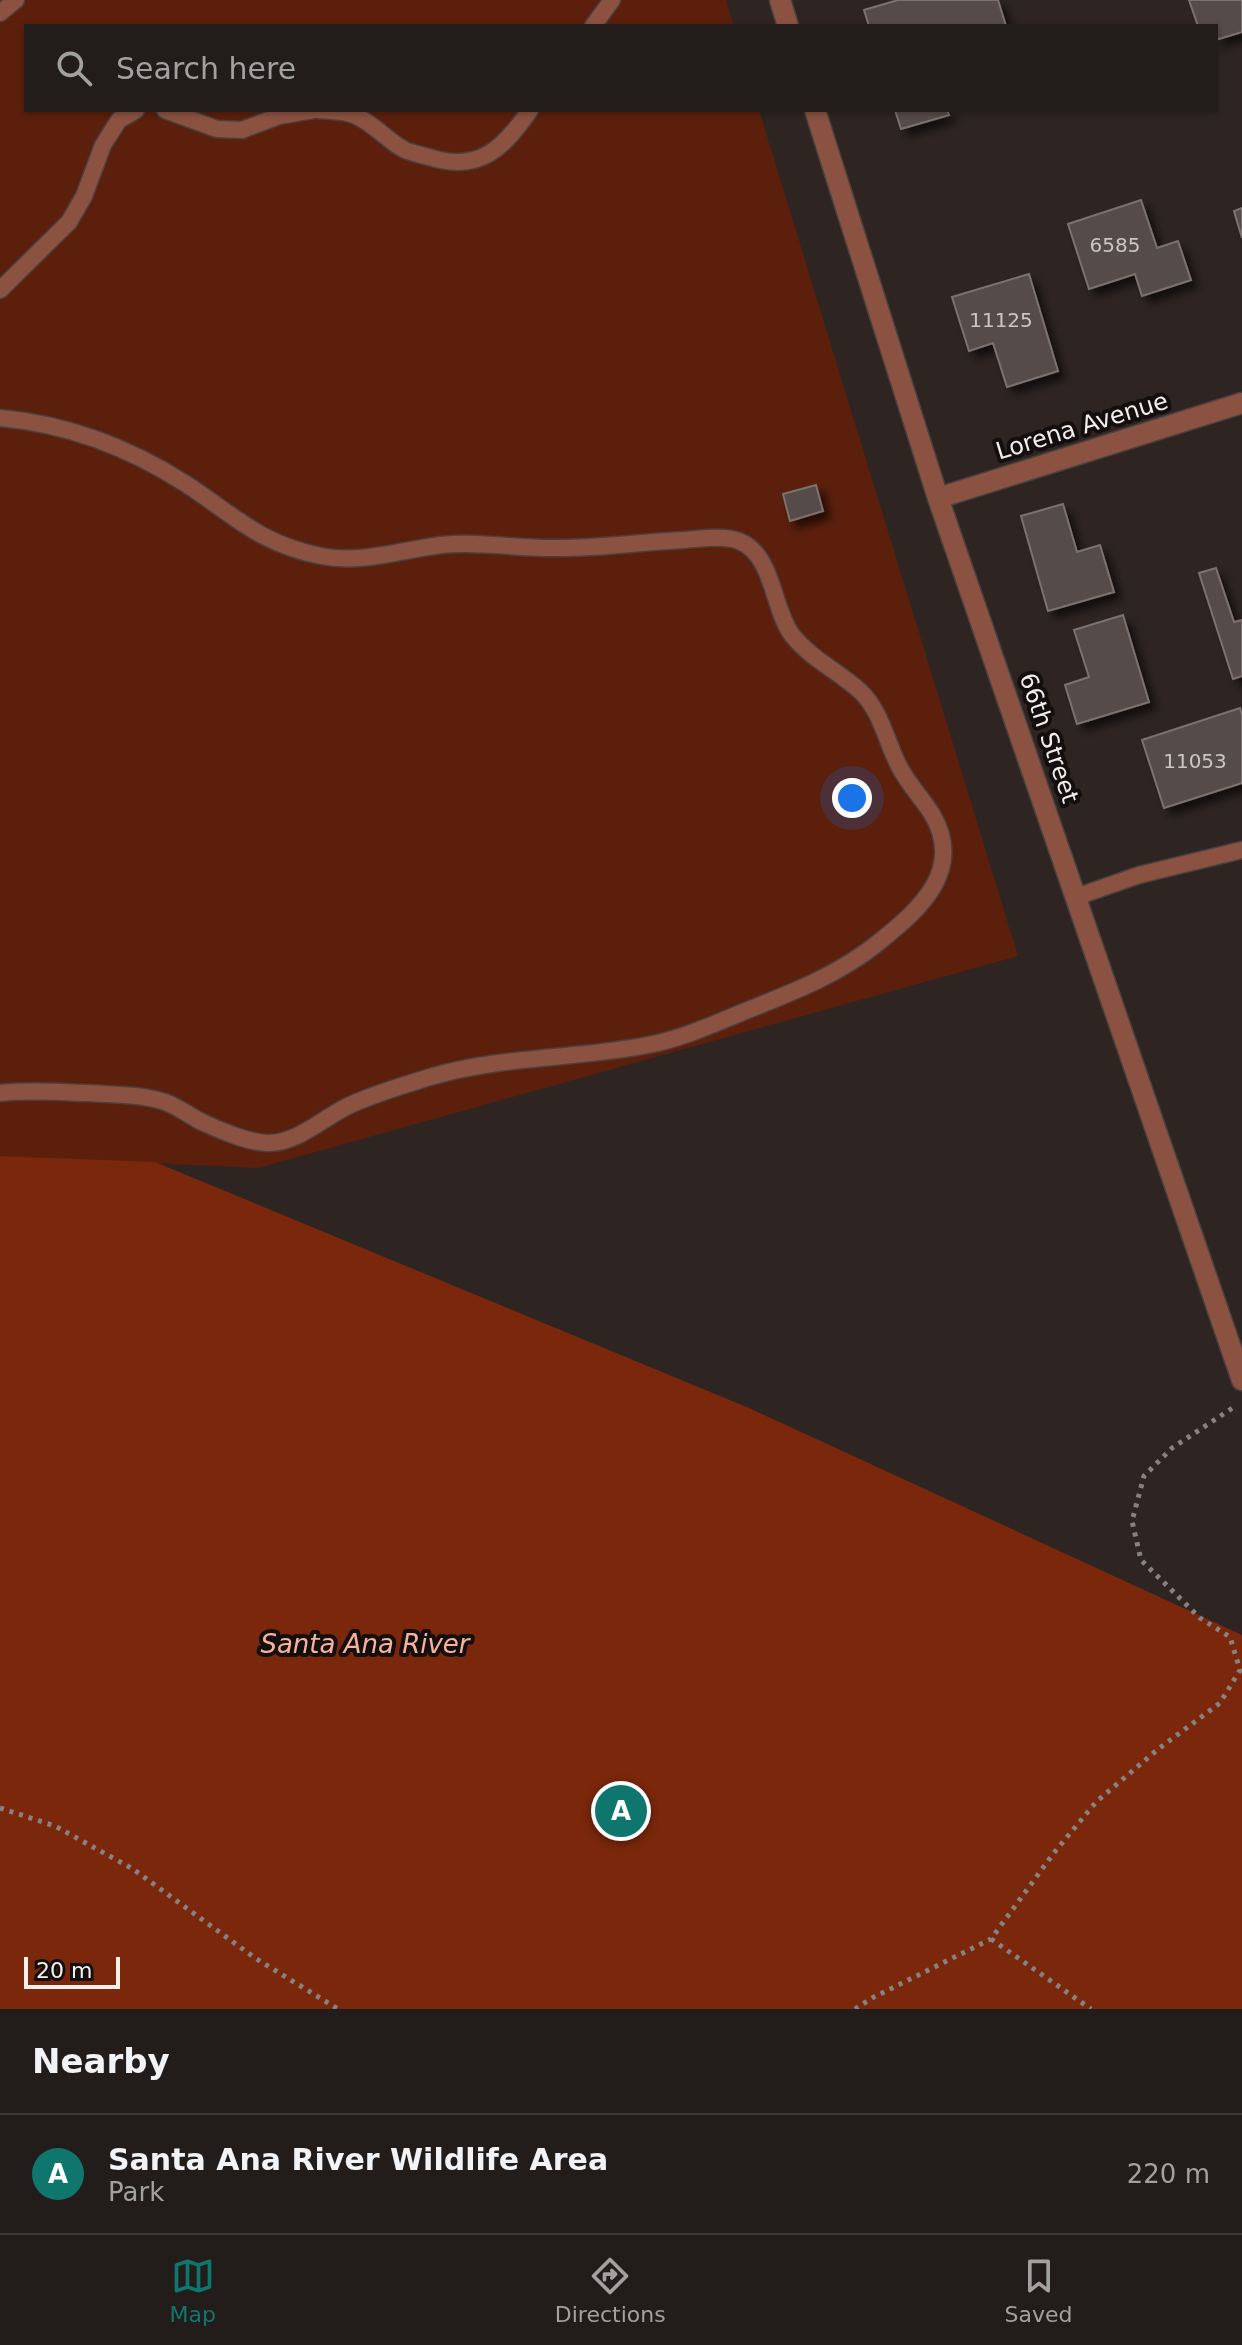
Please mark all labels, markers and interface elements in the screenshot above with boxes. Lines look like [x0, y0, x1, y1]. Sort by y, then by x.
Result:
search box [24, 24, 1218, 112]
icon: search [52, 46, 96, 90]
text: Search here [116, 51, 296, 86]
house number: 6585 [1090, 233, 1140, 257]
house number: 11125 [969, 308, 1033, 332]
street label: Lorena Avenue [993, 387, 1171, 465]
street label: 66th Street [1014, 669, 1084, 807]
house number: 11053 [1163, 749, 1227, 773]
your location [832, 778, 872, 818]
water label: Santa Ana River [260, 1629, 472, 1659]
pin: A [595, 1781, 647, 1841]
scale bar [24, 1953, 120, 1989]
text: 20 m [36, 1958, 92, 1983]
text: Nearby [32, 2041, 170, 2081]
text: Santa Ana River Wildlife Area [108, 2142, 608, 2177]
text: A [48, 2159, 68, 2189]
text: 220 m [1127, 2159, 1210, 2189]
text: Park [108, 2177, 164, 2207]
tab: Map [169, 2254, 216, 2327]
tab: Directions [555, 2254, 666, 2327]
tab: Saved [1005, 2254, 1073, 2327]

